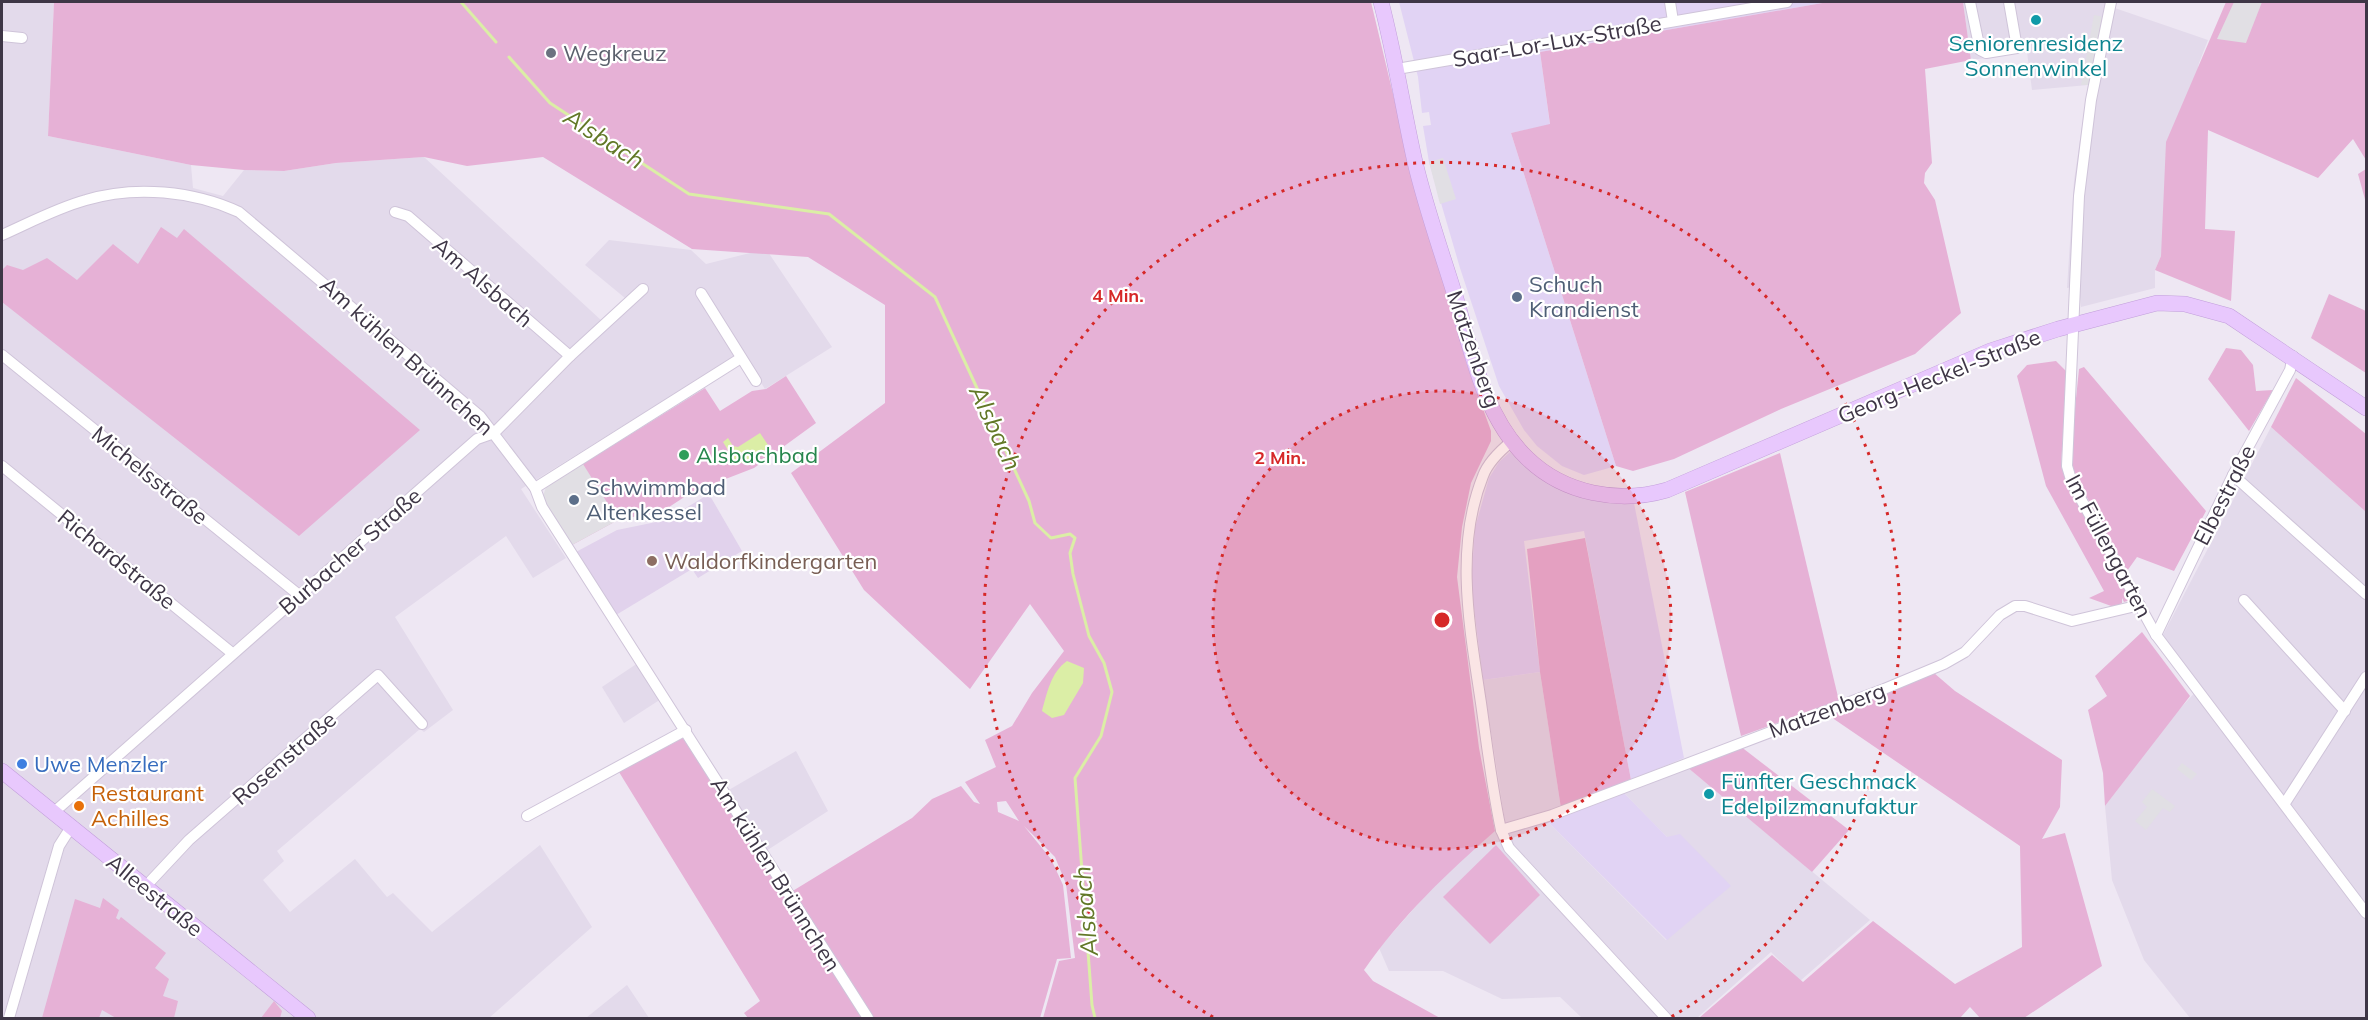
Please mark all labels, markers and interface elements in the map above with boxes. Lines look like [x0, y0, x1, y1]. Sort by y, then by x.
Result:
street label: Saar-Lor-Lux-Straße [1451, 9, 1663, 73]
marker: Seniorenresidenz Sonnenwinkel [2029, 13, 2043, 27]
place label: Seniorenresidenz Sonnenwinkel [1949, 29, 2123, 82]
place label: Wegkreuz [563, 39, 667, 67]
marker: Wegkreuz [544, 46, 558, 60]
water label: Alsbach [558, 101, 650, 175]
street label: Am Alsbach [427, 231, 539, 333]
place label: Schuch Krandienst [1529, 270, 1639, 323]
street label: Am kühlen Brünnchen [314, 271, 500, 441]
text: 4 Min. [1092, 284, 1144, 307]
street label: Matzenberg [1441, 287, 1507, 411]
marker: Schuch Krandienst [1510, 290, 1524, 304]
street label: Georg-Heckel-Straße [1833, 322, 2045, 430]
water label: Alsbach [963, 380, 1029, 475]
street label: Michelsstraße [86, 420, 214, 530]
street label: Elbestraße [2187, 440, 2261, 550]
place label: Alsbachbad [696, 441, 818, 469]
text: 2 Min. [1254, 446, 1306, 469]
marker: Alsbachbad [677, 448, 691, 462]
street label: Im Füllengarten [2059, 470, 2159, 622]
place label: Schwimmbad Altenkessel [586, 473, 726, 526]
street label: Burbacher Straße [273, 481, 427, 621]
marker: Schwimmbad Altenkessel [567, 493, 581, 507]
street label: Richardstraße [52, 503, 182, 615]
place label: Waldorfkindergarten [664, 547, 877, 575]
marker: Waldorfkindergarten [645, 554, 659, 568]
centre of rings [1432, 610, 1452, 630]
street label: Matzenberg [1765, 676, 1889, 744]
street label: Rosenstraße [226, 705, 342, 811]
place label: Uwe Menzler [34, 750, 167, 778]
marker: Uwe Menzler [15, 757, 29, 771]
place label: Fünfter Geschmack Edelpilzmanufaktur [1721, 767, 1917, 820]
street label: Am kühlen Brünnchen [705, 772, 847, 976]
place label: Restaurant Achilles [91, 779, 204, 832]
marker: Fünfter Geschmack Edelpilzmanufaktur [1702, 787, 1716, 801]
marker: Restaurant Achilles [72, 799, 86, 813]
street label: Alleestraße [101, 848, 209, 942]
water label: Alsbach [1066, 865, 1104, 958]

